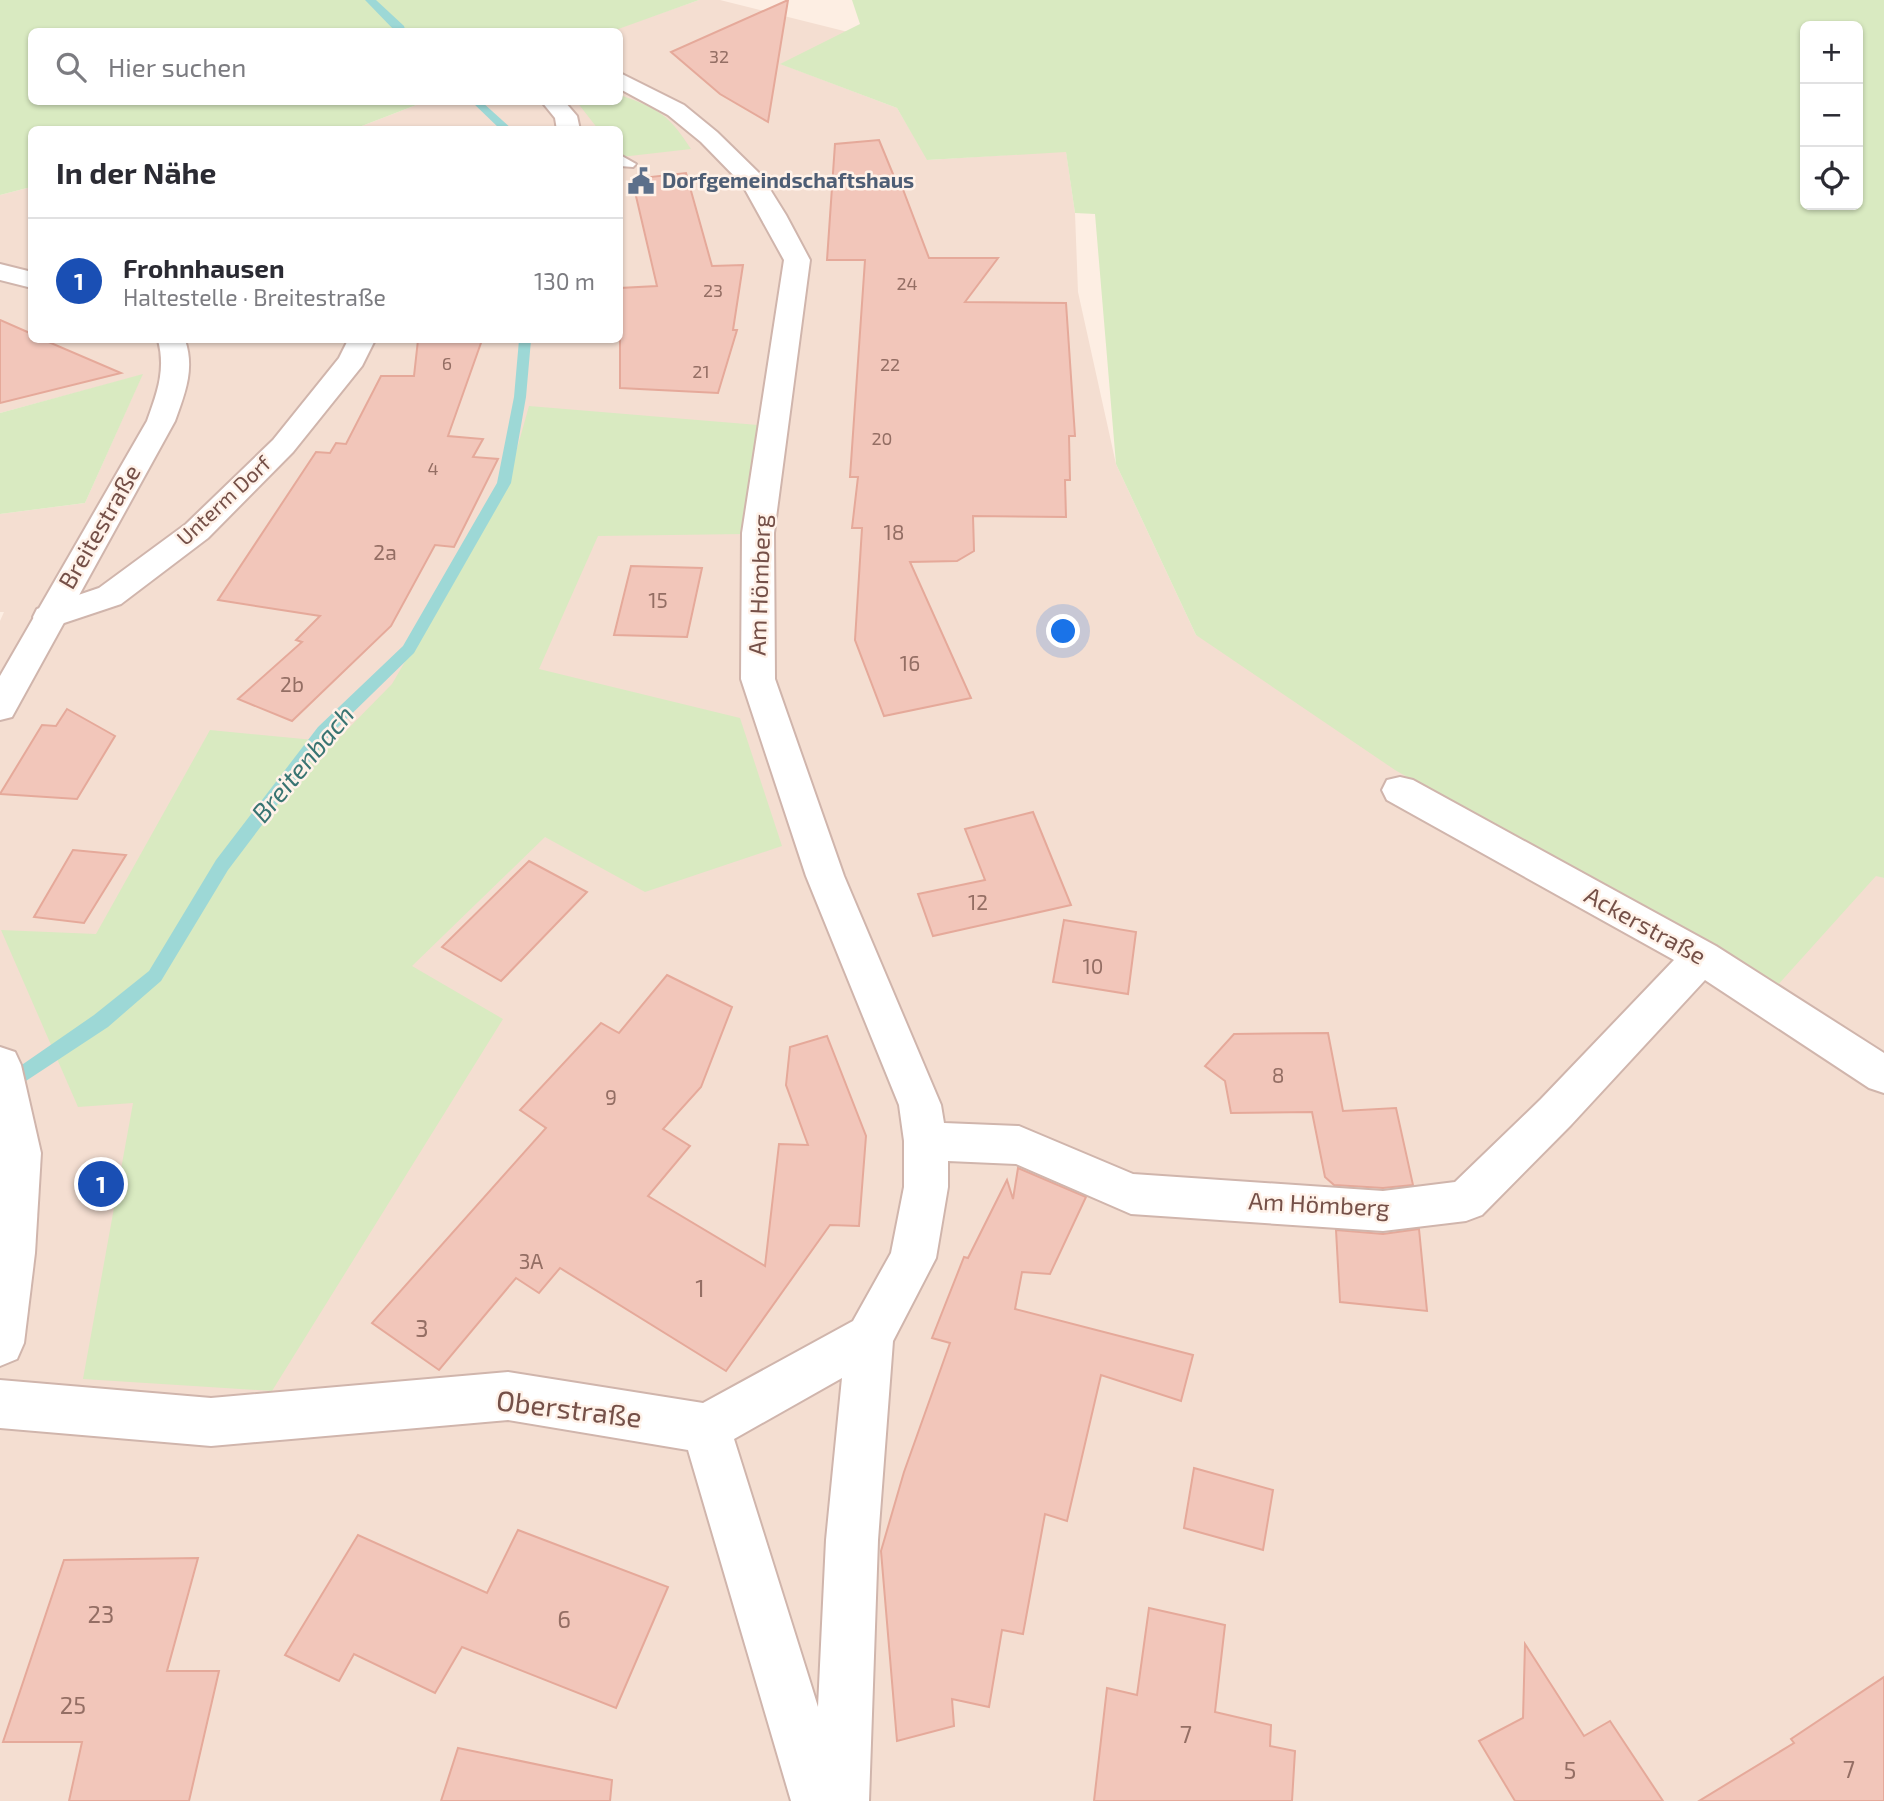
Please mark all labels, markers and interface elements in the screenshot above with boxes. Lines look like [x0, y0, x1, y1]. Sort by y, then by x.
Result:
map controls [1800, 21, 1863, 210]
button: + [1800, 21, 1863, 84]
search box [28, 28, 623, 105]
house number: 32 [709, 45, 729, 67]
icon: search [52, 48, 90, 86]
text: Hier suchen [108, 51, 246, 82]
button: − [1800, 84, 1863, 147]
button: locate [1800, 147, 1863, 210]
text: In der Nähe [56, 154, 217, 190]
public building icon: Dorfgemeindschaftshaus [626, 166, 656, 196]
place label: Dorfgemeindschaftshaus [662, 167, 914, 192]
text: Frohnhausen [123, 252, 285, 283]
text: 1 [74, 267, 84, 295]
text: 130 m [534, 267, 595, 295]
house number: 24 [896, 272, 918, 294]
house number: 23 [703, 279, 723, 301]
text: Haltestelle · Breitestraße [123, 283, 386, 311]
house number: 6 [442, 352, 452, 374]
house number: 22 [880, 353, 900, 375]
house number: 21 [692, 360, 710, 382]
house number: 20 [872, 427, 892, 449]
street label: Unterm Dorf [171, 449, 276, 550]
house number: 4 [427, 457, 439, 479]
street label: Breitestraße [52, 459, 146, 593]
street label: Am Hömberg [742, 514, 775, 656]
house number: 18 [883, 519, 905, 544]
house number: 2a [373, 539, 397, 564]
house number: 15 [648, 587, 668, 612]
your location [1046, 614, 1080, 648]
house number: 16 [900, 650, 920, 675]
house number: 2b [280, 671, 304, 696]
water label: Breitenbach [244, 698, 360, 828]
street label: Ackerstraße [1580, 879, 1711, 970]
house number: 12 [968, 889, 988, 914]
house number: 10 [1082, 953, 1104, 978]
house number: 8 [1272, 1062, 1284, 1087]
house number: 9 [605, 1084, 617, 1109]
pin: 1 [78, 1158, 124, 1210]
street label: Am Hömberg [1248, 1185, 1390, 1222]
house number: 3A [519, 1248, 543, 1273]
house number: 1 [695, 1273, 705, 1302]
house number: 3 [415, 1313, 429, 1342]
street label: Oberstraße [494, 1382, 644, 1434]
house number: 23 [88, 1599, 114, 1628]
house number: 6 [557, 1604, 571, 1633]
house number: 25 [60, 1690, 86, 1719]
house number: 7 [1180, 1719, 1192, 1748]
house number: 7 [1843, 1754, 1855, 1783]
house number: 5 [1564, 1755, 1576, 1784]

